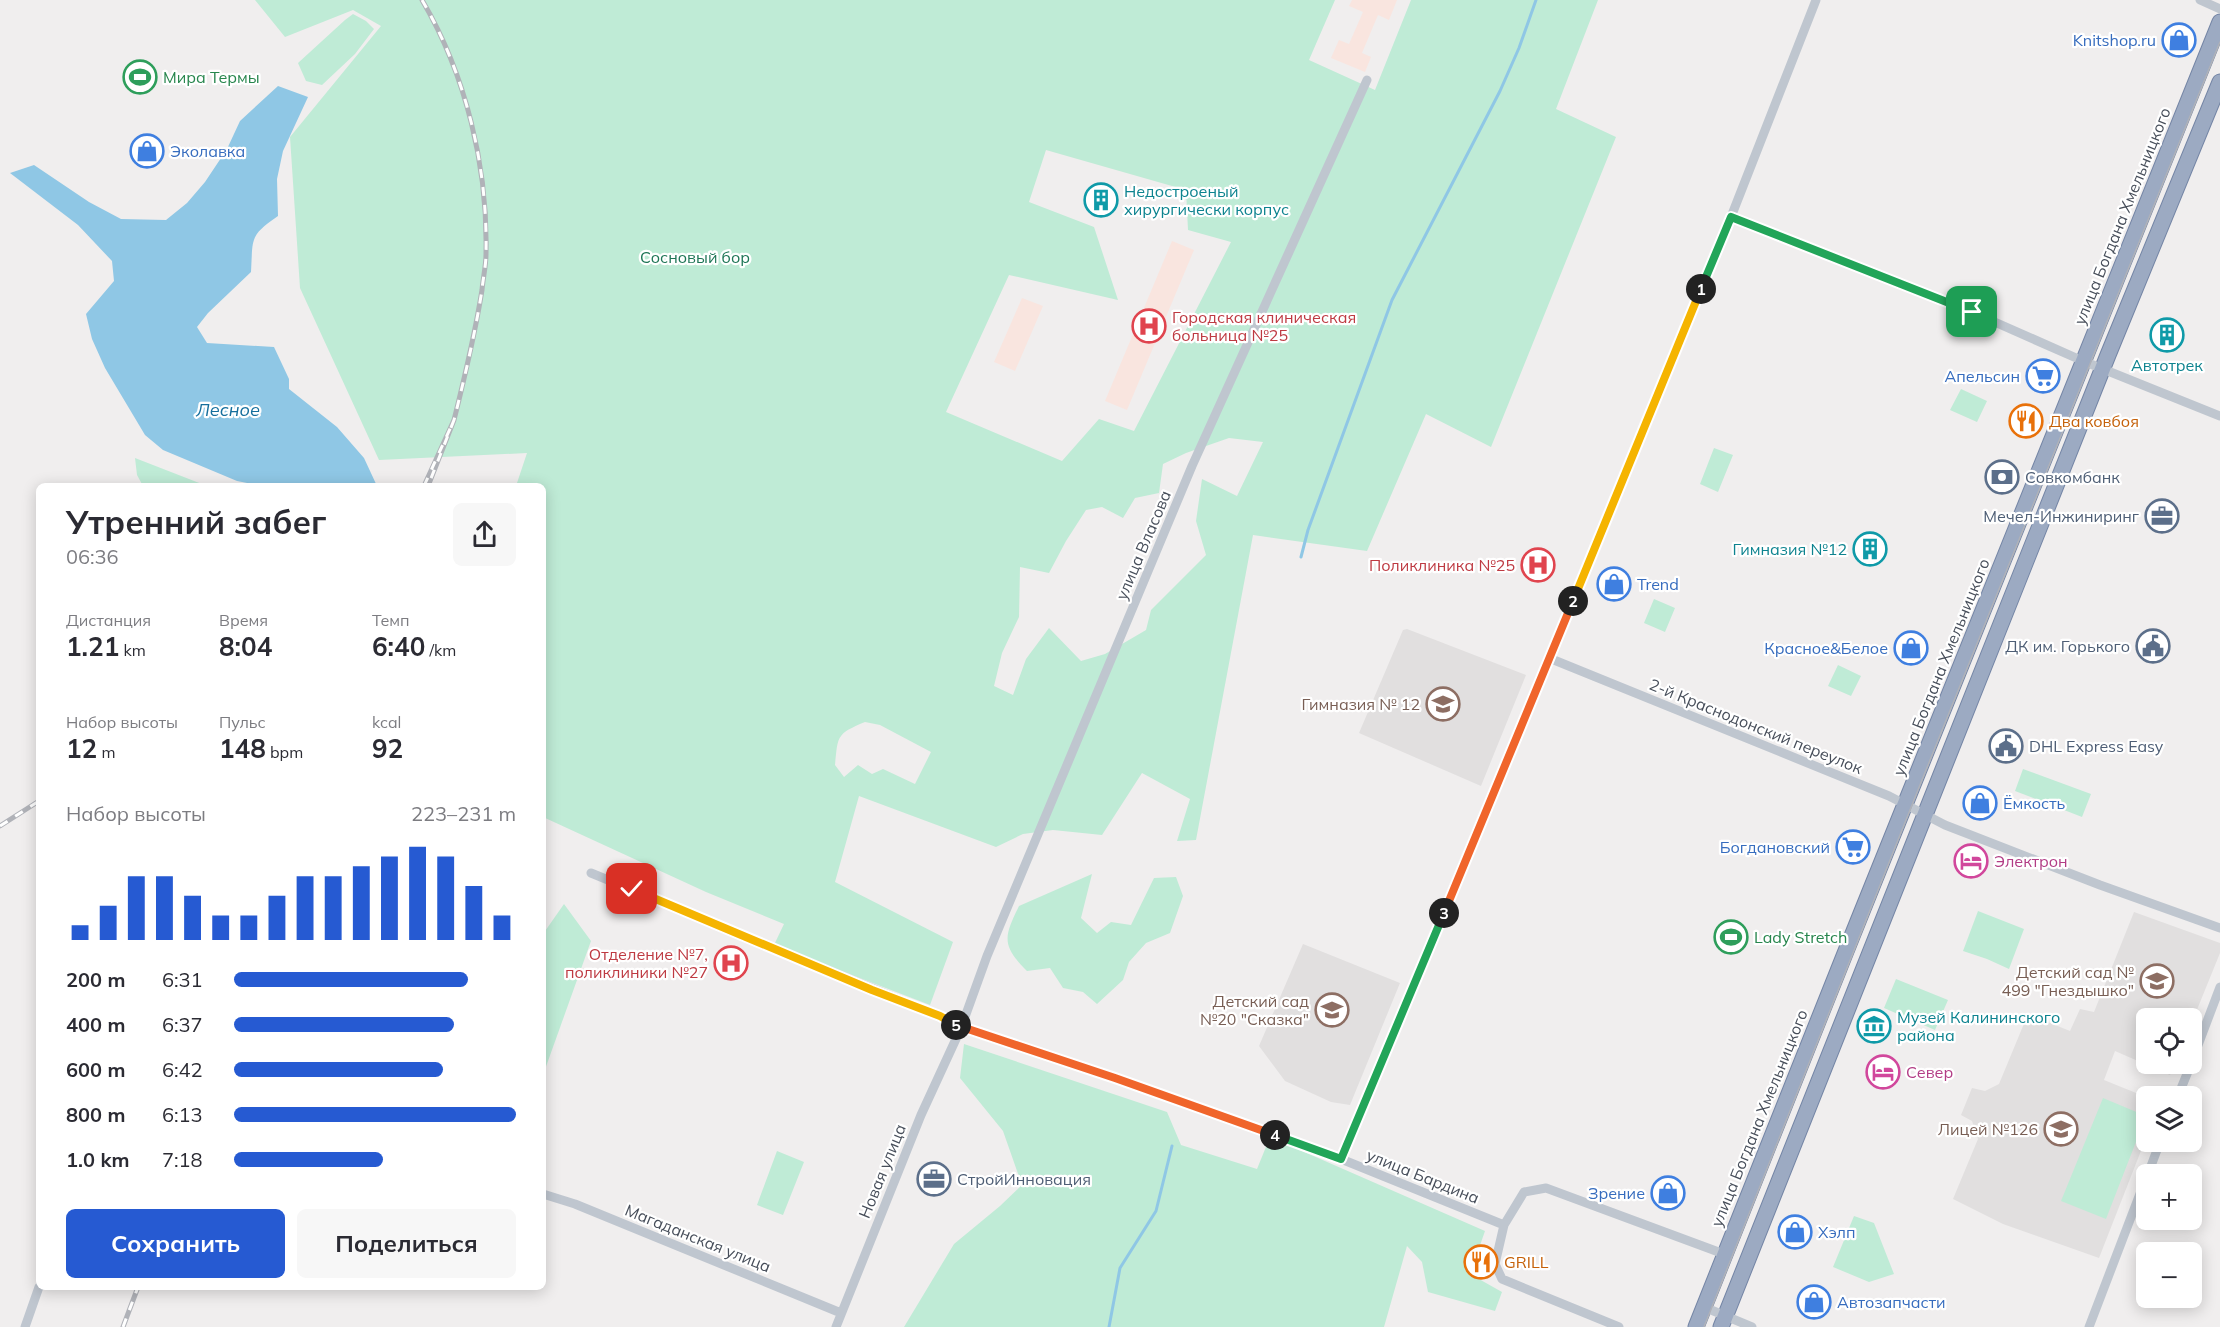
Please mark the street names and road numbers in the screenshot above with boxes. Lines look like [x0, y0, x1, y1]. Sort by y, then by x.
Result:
street label: улица Богдана Хмельницкого [2069, 104, 2175, 328]
street label: улица Власова [1111, 487, 1175, 603]
street label: улица Богдана Хмельницкого [1888, 555, 1994, 779]
street label: 2-й Краснодонский переулок [1647, 674, 1866, 778]
street label: улица Богдана Хмельницкого [1706, 1006, 1812, 1230]
street label: Новая улица [854, 1121, 910, 1221]
street label: улица Бардина [1364, 1144, 1482, 1208]
street label: Магаданская улица [622, 1200, 774, 1276]

